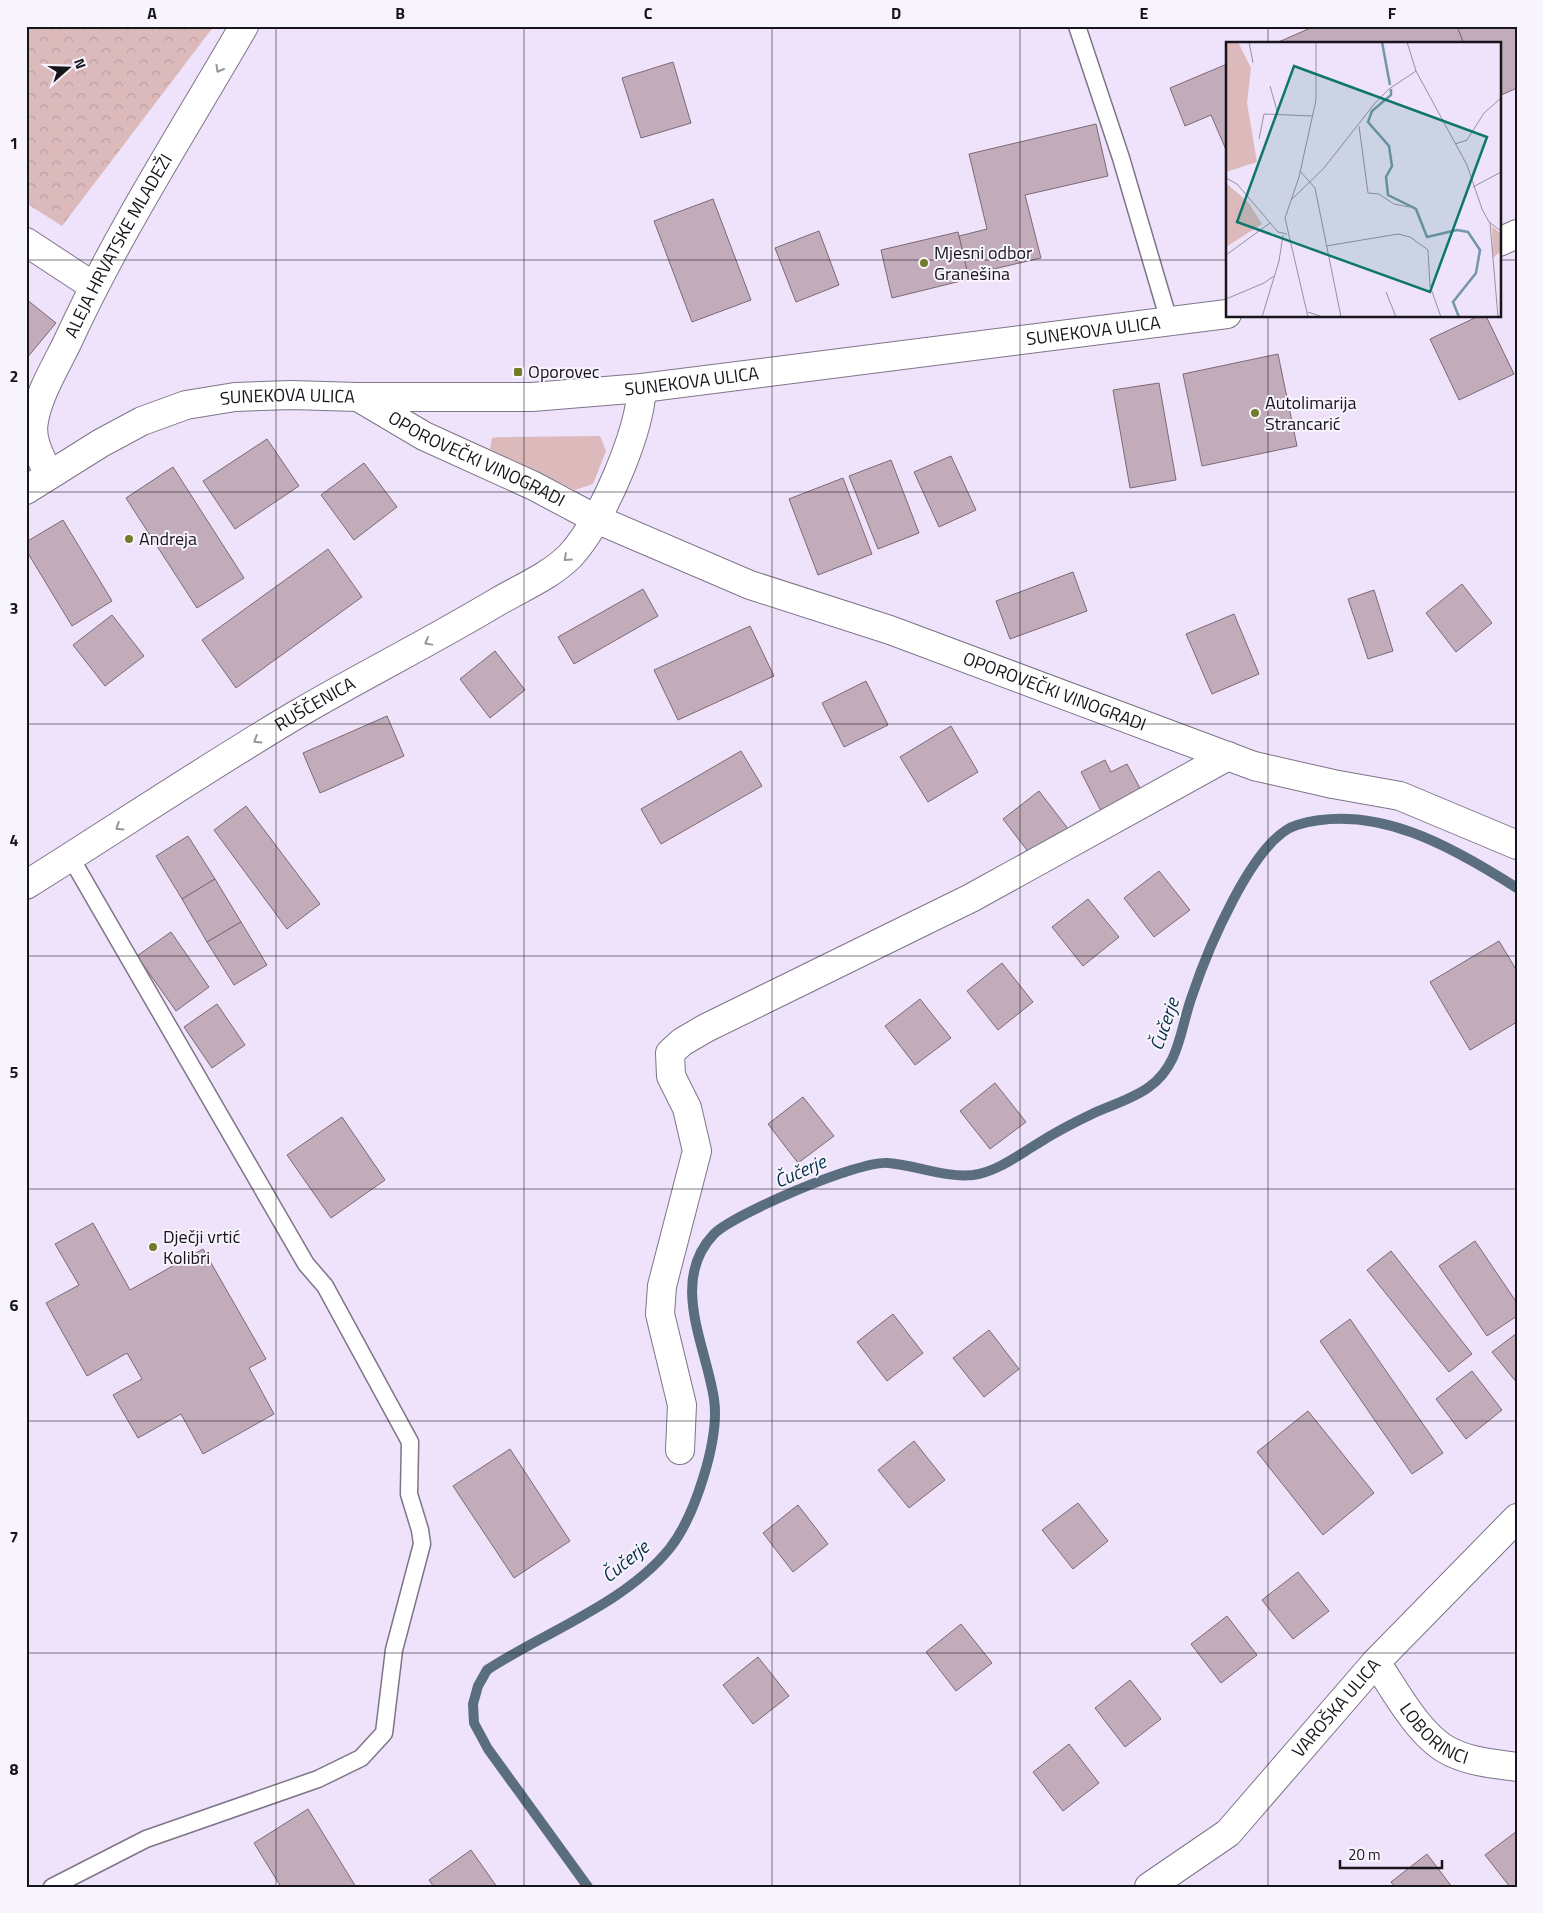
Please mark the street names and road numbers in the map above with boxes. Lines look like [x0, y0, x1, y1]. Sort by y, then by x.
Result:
street label: ALEJA HRVATSKE MLADEŽI [57, 148, 179, 342]
street label: SUNEKOVA ULICA [1025, 308, 1162, 352]
street label: SUNEKOVA ULICA [623, 359, 761, 402]
street label: SUNEKOVA ULICA [218, 381, 356, 412]
street label: OPOROVEČKI VINOGRADI [383, 404, 570, 513]
street label: OPOROVEČKI VINOGRADI [959, 644, 1150, 738]
street label: RUŠČENICA [269, 670, 360, 738]
street label: VAROŠKA ULICA [1285, 1652, 1387, 1763]
street label: LOBORINCI [1393, 1697, 1472, 1771]

